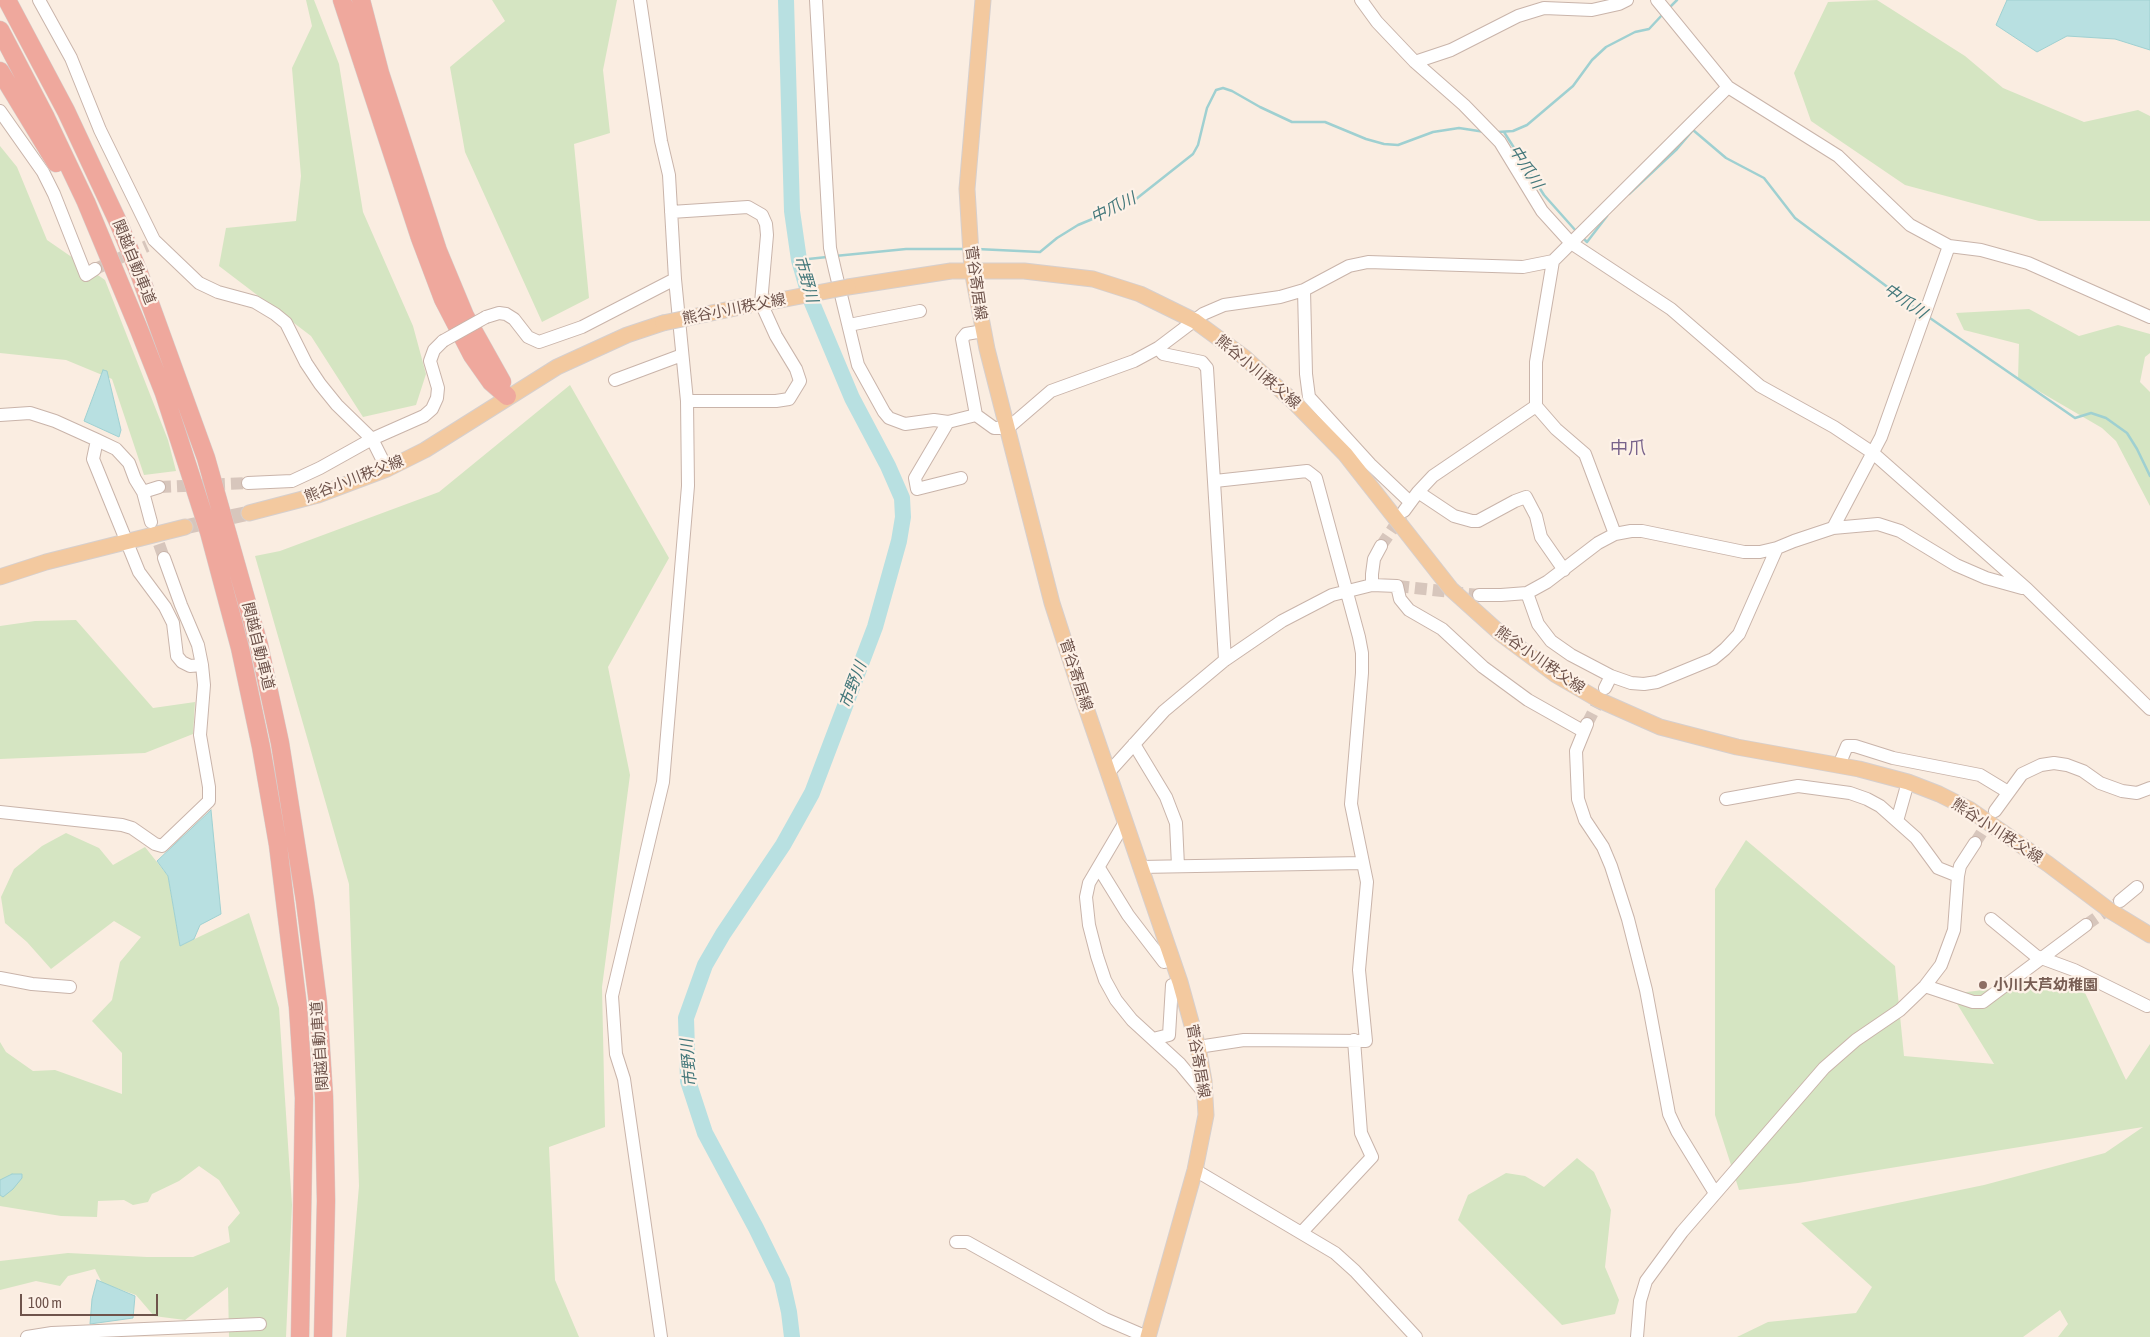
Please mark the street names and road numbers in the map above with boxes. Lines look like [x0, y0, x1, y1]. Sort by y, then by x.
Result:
street label: 関越自動車道 [109, 217, 159, 307]
street label: 菅谷寄居線 [962, 245, 990, 321]
street label: 熊谷小川秩父線 [681, 290, 787, 328]
street label: 熊谷小川秩父線 [1212, 331, 1304, 413]
street label: 熊谷小川秩父線 [302, 452, 406, 506]
street label: 関越自動車道 [238, 600, 278, 692]
street label: 熊谷小川秩父線 [1492, 623, 1588, 697]
street label: 菅谷寄居線 [1056, 637, 1096, 713]
street label: 熊谷小川秩父線 [1948, 795, 2046, 867]
street label: 関越自動車道 [308, 1000, 332, 1092]
street label: 菅谷寄居線 [1183, 1023, 1213, 1099]

